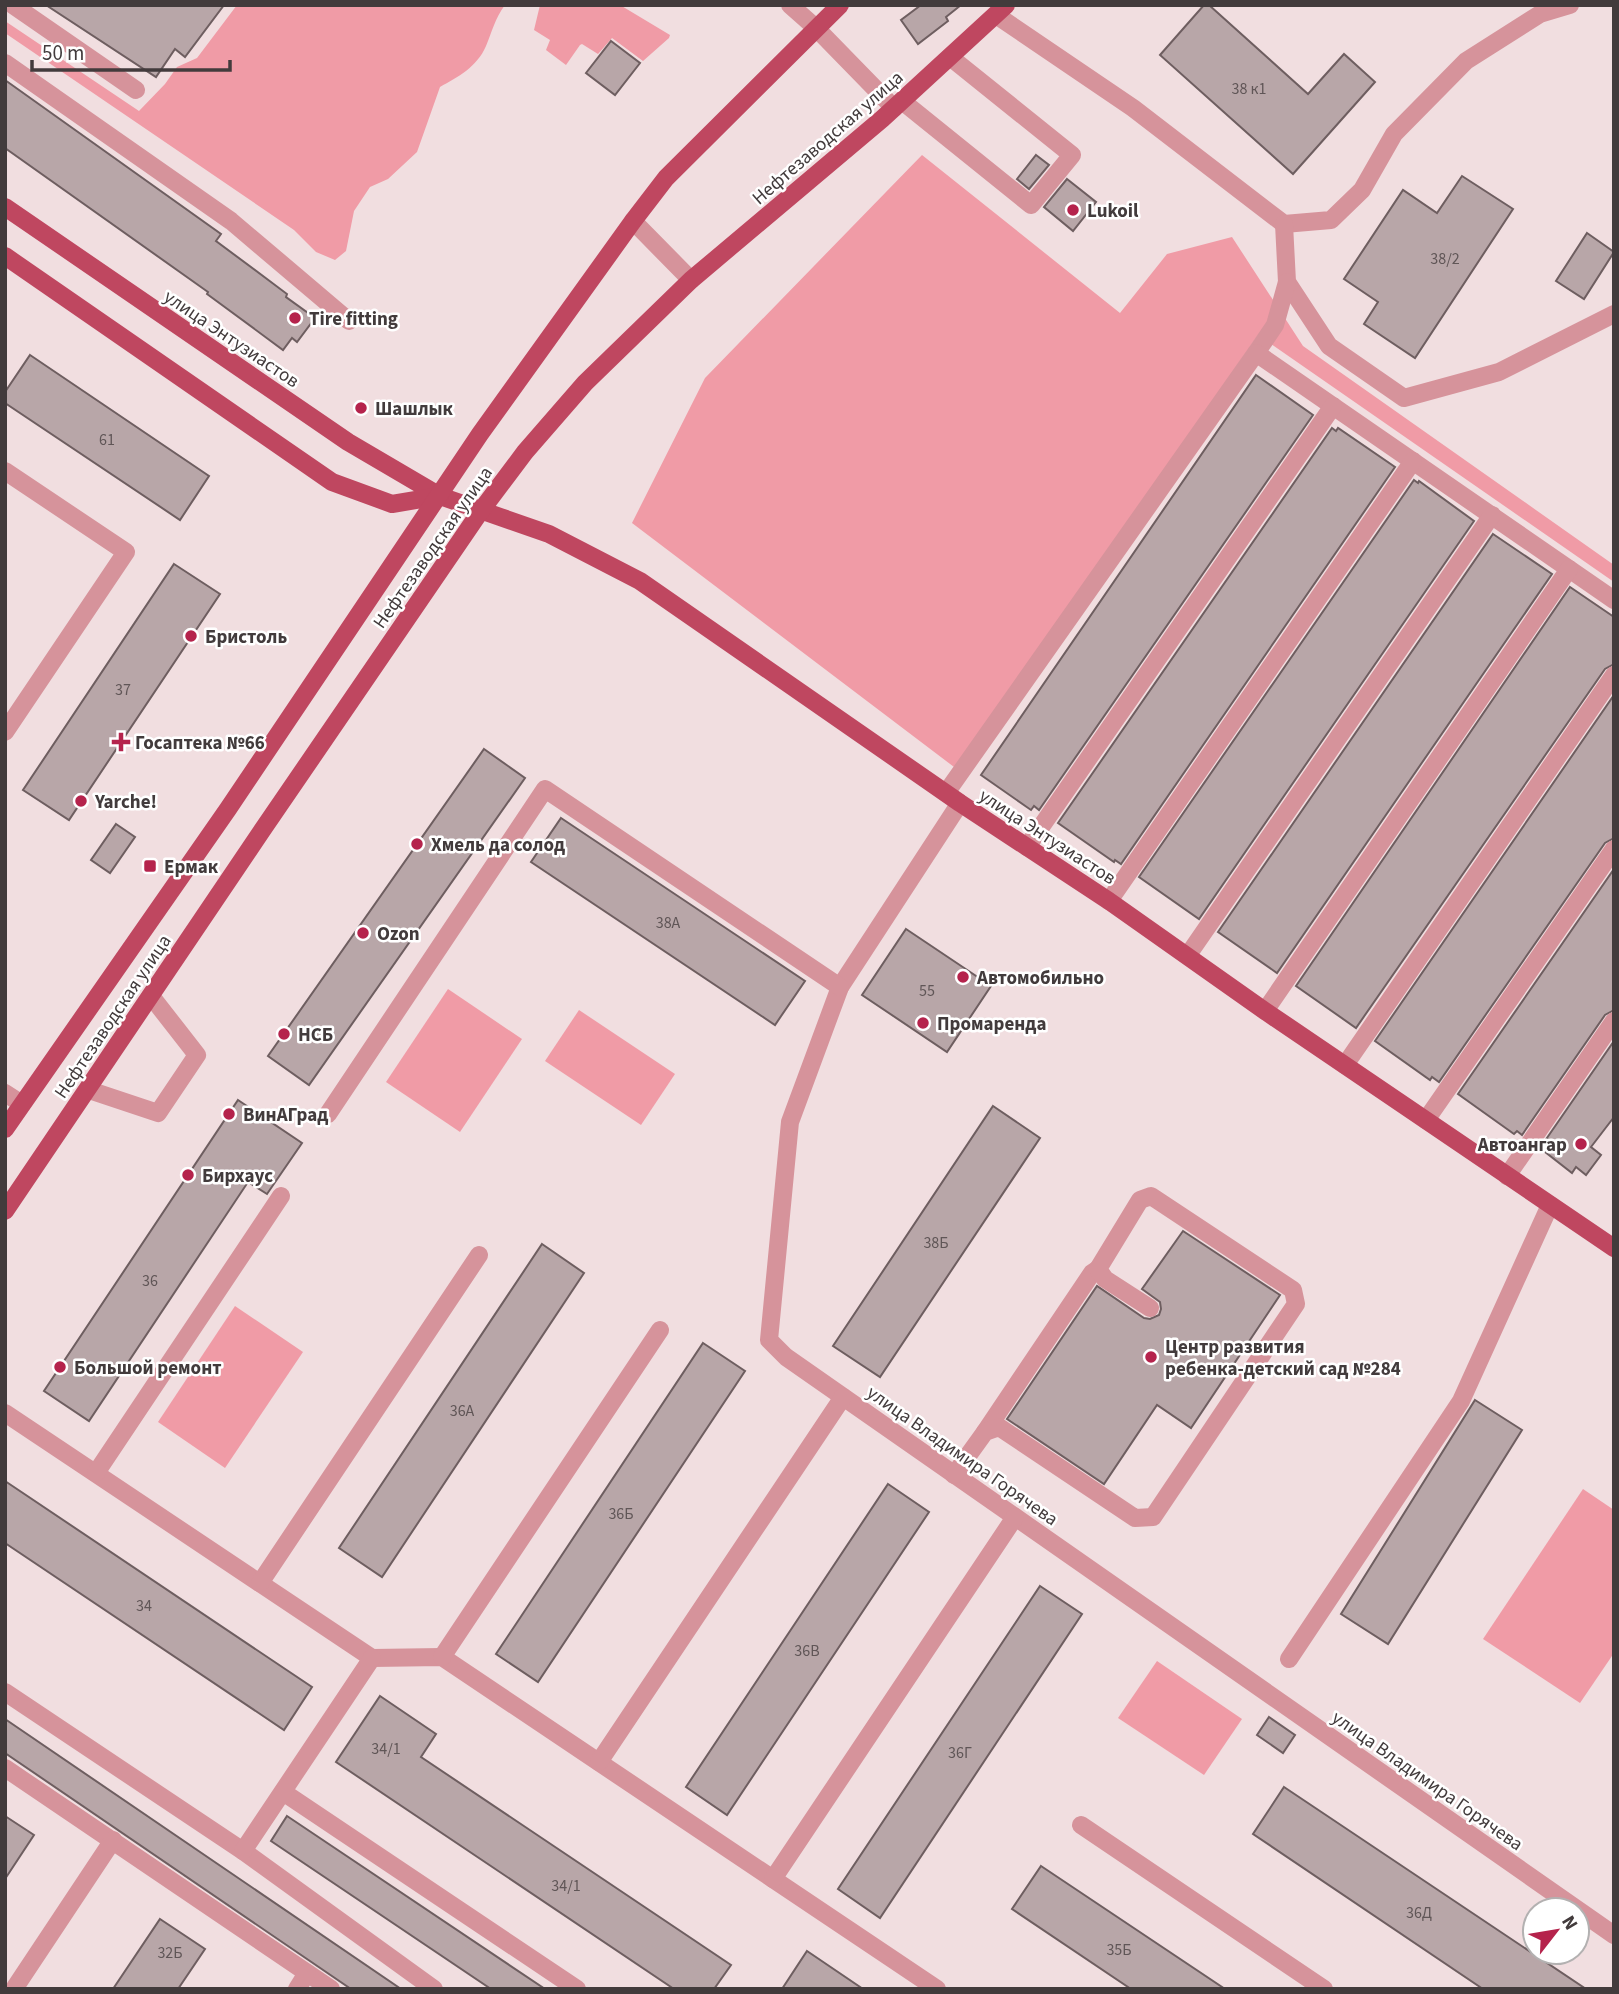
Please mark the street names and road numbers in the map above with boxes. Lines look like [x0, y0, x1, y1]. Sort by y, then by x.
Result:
street label: Нефтезаводская улица [746, 65, 909, 211]
street label: улица Энтузиастов [158, 284, 304, 395]
street label: Нефтезаводская улица [367, 461, 499, 634]
street label: улица Энтузиастов [973, 783, 1121, 892]
street label: Нефтезаводская улица [48, 929, 178, 1104]
street label: улица Владимира Горячева [861, 1380, 1063, 1533]
street label: улица Владимира Горячева [1326, 1705, 1528, 1858]

